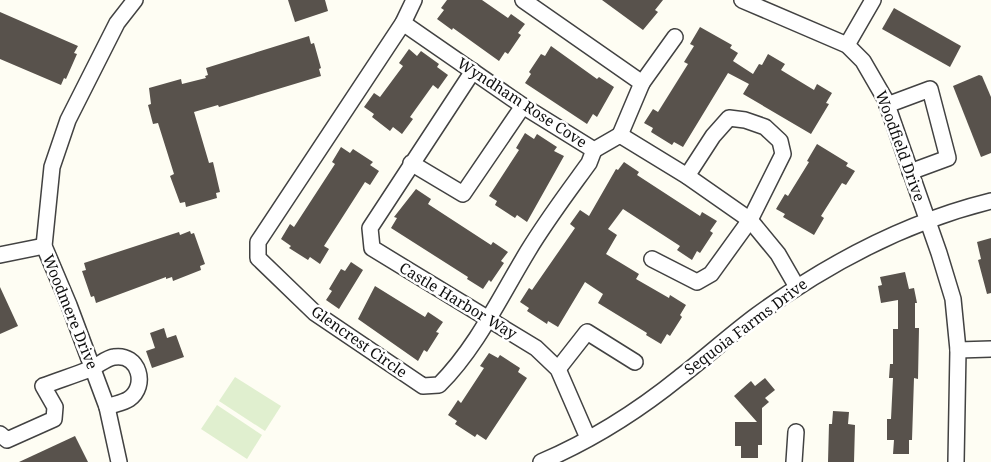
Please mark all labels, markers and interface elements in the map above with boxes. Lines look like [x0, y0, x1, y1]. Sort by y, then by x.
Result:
street label: Wyndham Rose Cove [454, 53, 591, 152]
street label: Woodfield Drive [872, 87, 930, 204]
street label: Woodmere Drive [39, 251, 103, 372]
street label: Castle Harbor Way [396, 257, 521, 343]
street label: Sequoia Farms Drive [680, 273, 811, 379]
street label: Glencrest Circle [308, 301, 411, 382]

